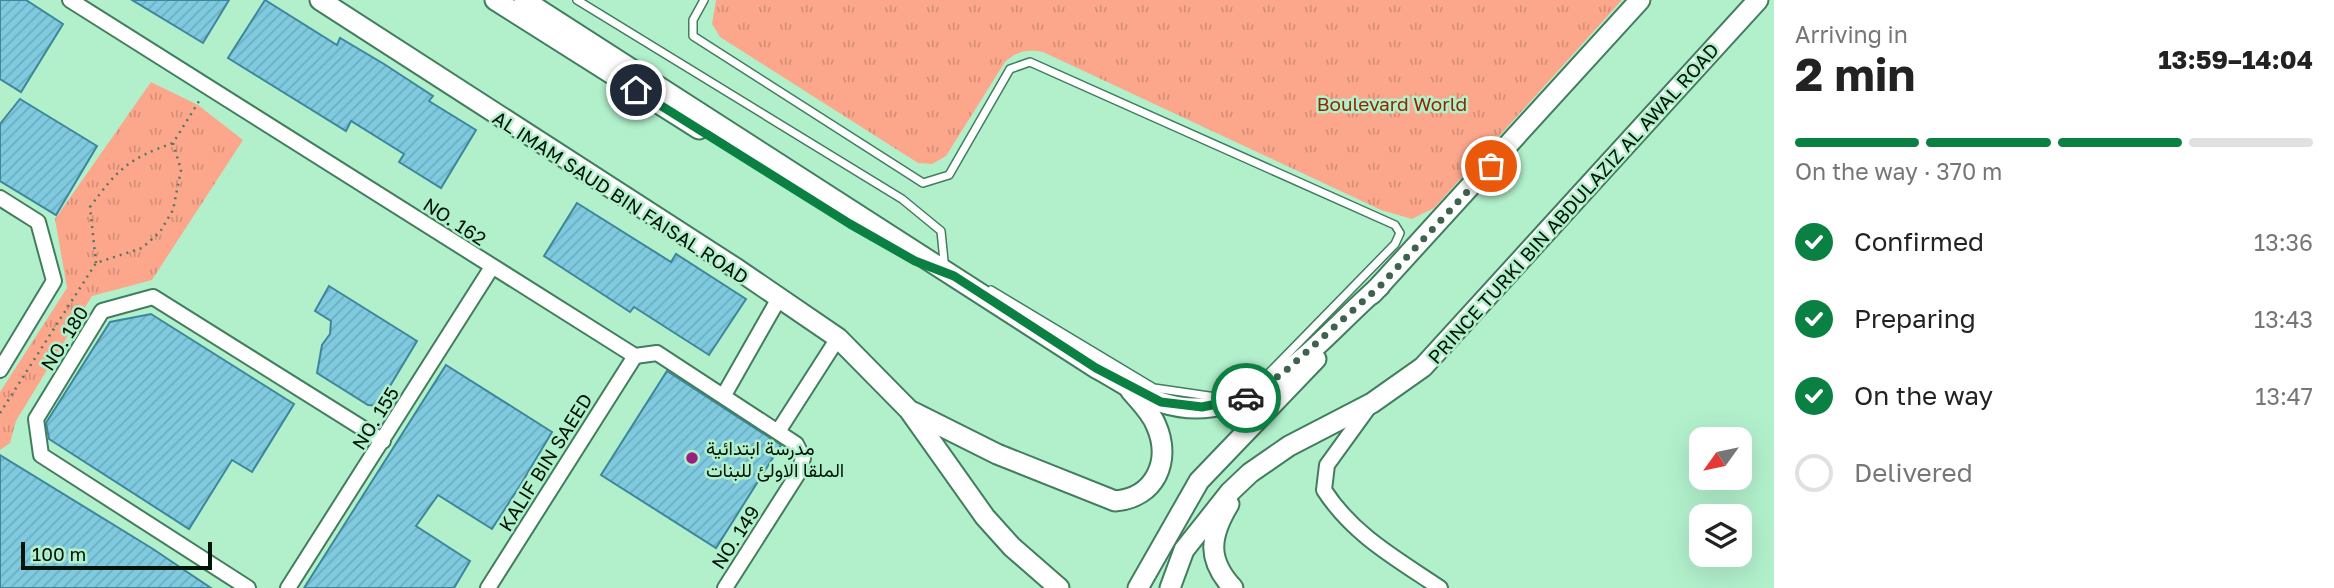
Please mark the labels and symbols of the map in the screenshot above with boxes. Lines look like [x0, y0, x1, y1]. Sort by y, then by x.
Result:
street label: PRINCE TURKI BIN ABDULAZIZ AL AWAL ROAD [1423, 38, 1723, 368]
pin [606, 60, 666, 120]
park label: Boulevard World [1317, 92, 1467, 115]
street label: AL IMAM SAUD BIN FAISAL ROAD [489, 106, 753, 288]
pin [1461, 136, 1521, 196]
street label: NO. 162 [419, 192, 491, 250]
street label: NO. 180 [35, 302, 93, 374]
courier [1211, 363, 1281, 433]
street label: NO. 155 [347, 382, 403, 454]
street label: KALIF BIN SAEED [493, 389, 597, 535]
north arrow [1689, 427, 1752, 490]
place label: مدرسة ابتدائية الملقا الاولئ للبنات [706, 436, 844, 482]
marker: مدرسة ابتدائية الملقا الاولئ للبنات [684, 450, 700, 466]
street label: NO. 149 [706, 501, 764, 573]
scale bar [21, 539, 212, 571]

